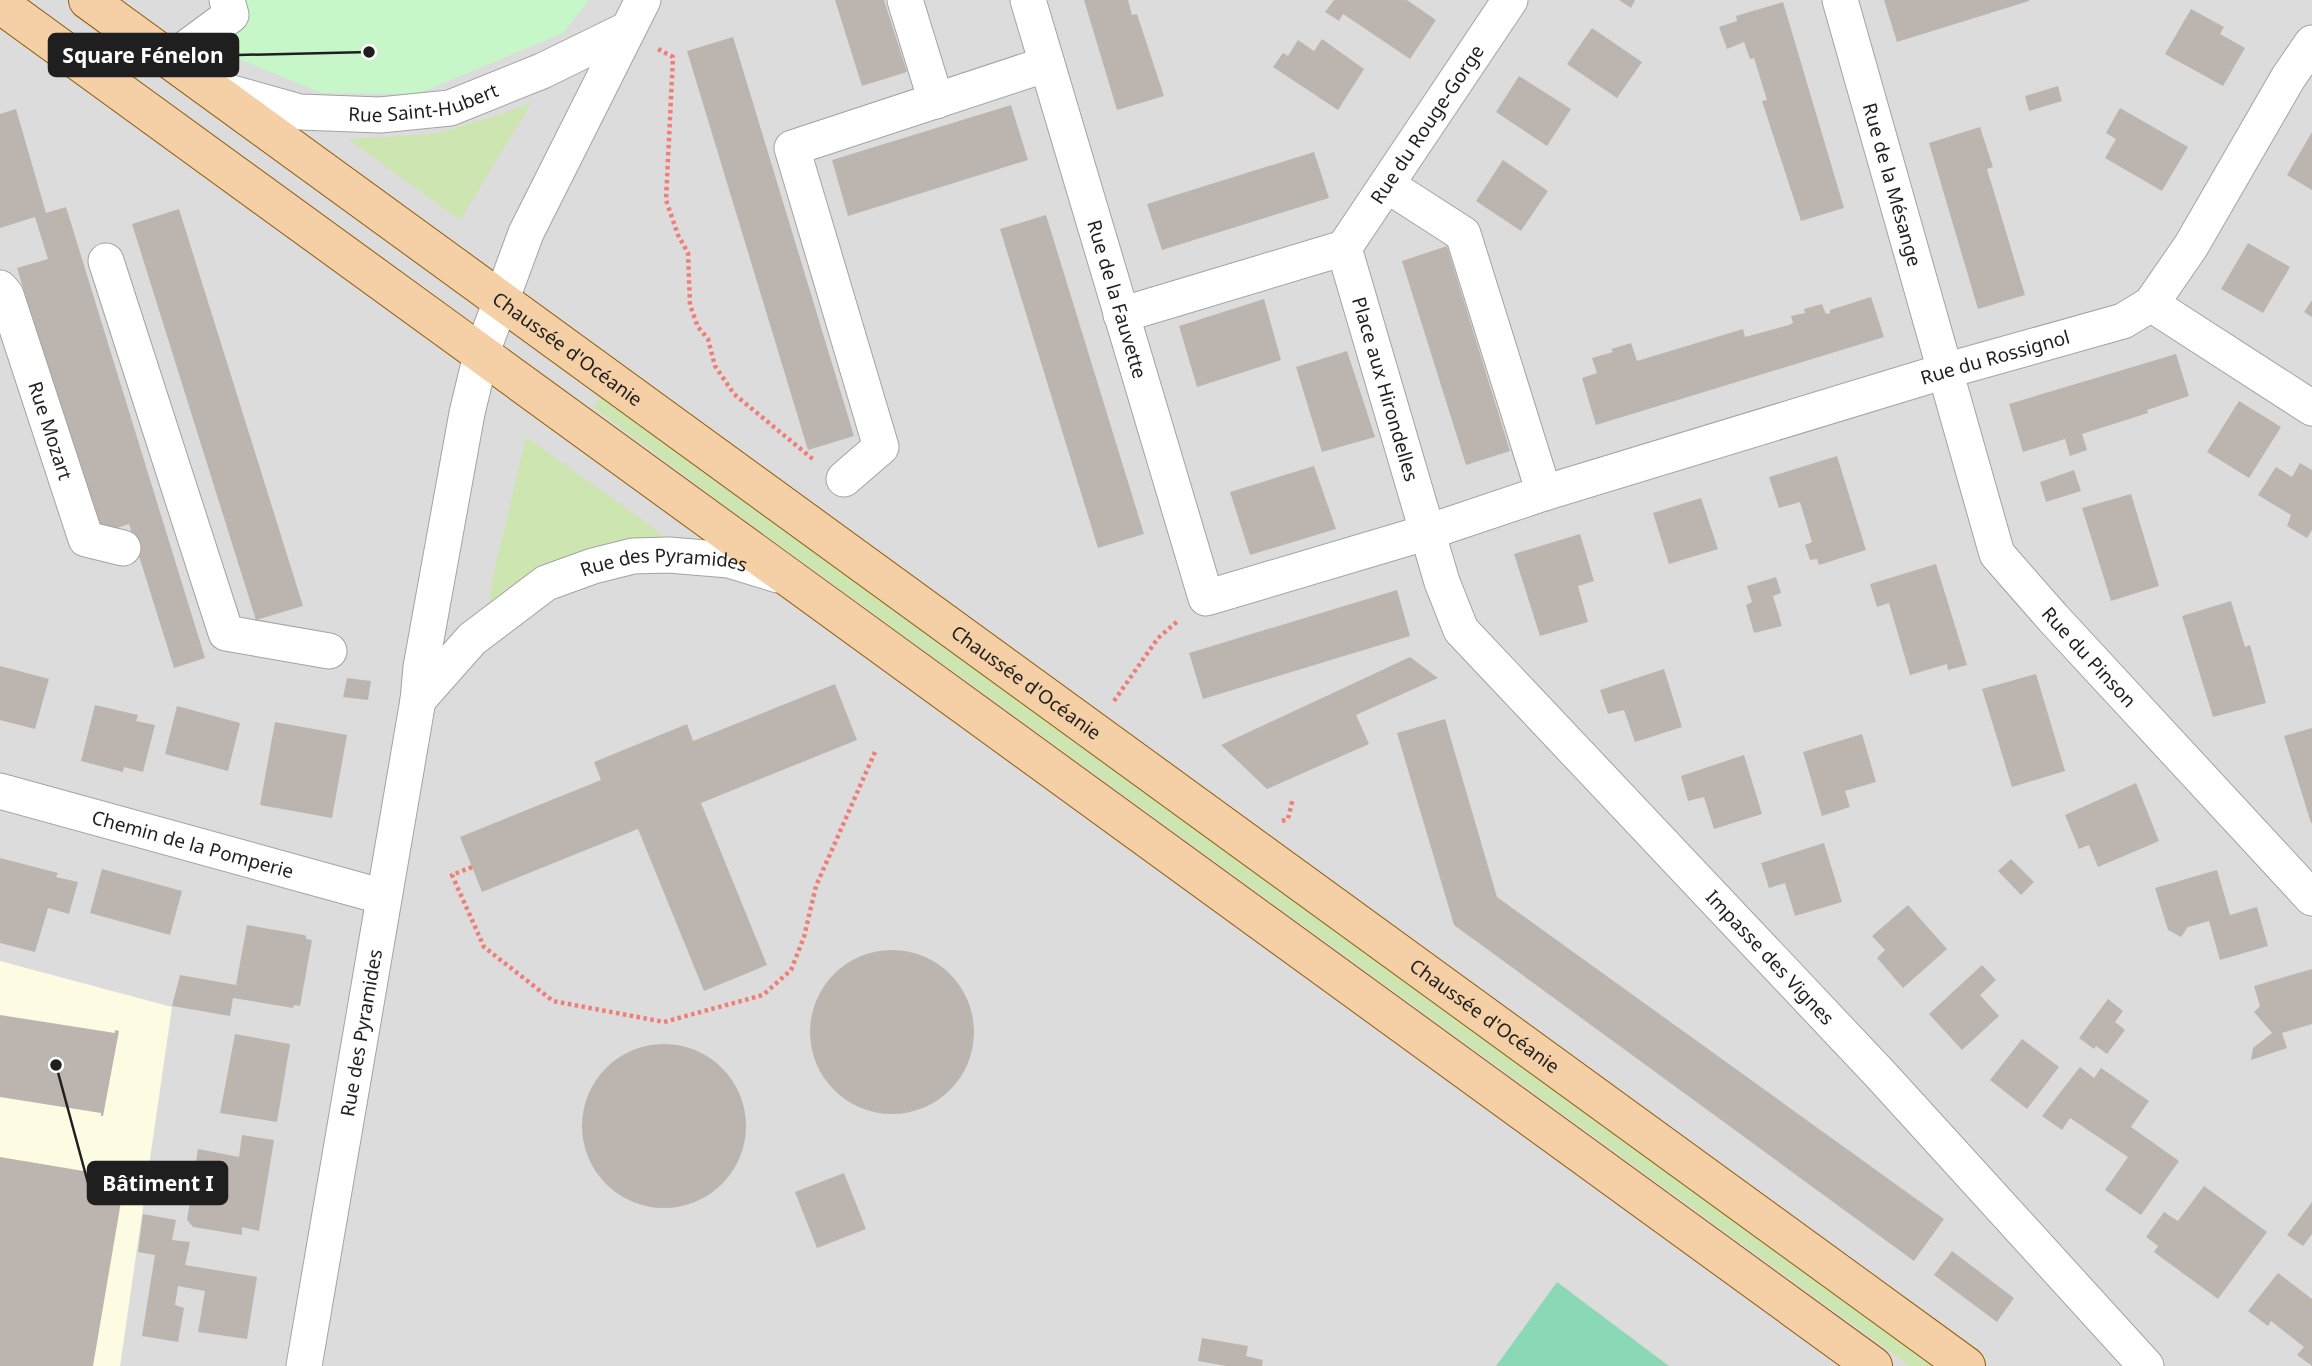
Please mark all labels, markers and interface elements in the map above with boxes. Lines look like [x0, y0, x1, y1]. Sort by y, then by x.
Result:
callout: Square Fénelon [49, 34, 238, 76]
street label: Rue du Rouge-Gorge [1364, 39, 1490, 209]
text: Square Fénelon [62, 41, 224, 69]
street label: Rue Saint-Hubert [348, 77, 502, 128]
street label: Rue de la Mésange [1857, 100, 1928, 270]
street label: Rue de la Fauvette [1081, 217, 1153, 381]
street label: Chaussée d'Océanie [487, 286, 648, 412]
street label: Place aux Hirondelles [1346, 294, 1425, 484]
street label: Rue du Rossignol [1917, 324, 2073, 391]
street label: Rue Mozart [22, 378, 79, 483]
street label: Rue des Pyramides [576, 542, 751, 583]
street label: Rue du Pinson [2036, 601, 2142, 713]
street label: Chaussée d'Océanie [946, 619, 1106, 746]
street label: Chemin de la Pomperie [89, 804, 297, 884]
street label: Impasse des Vignes [1700, 884, 1840, 1031]
street label: Rue des Pyramides [334, 947, 388, 1118]
street label: Chaussée d'Océanie [1404, 953, 1565, 1079]
callout: Bâtiment I [88, 1162, 227, 1204]
text: Bâtiment I [102, 1169, 214, 1197]

